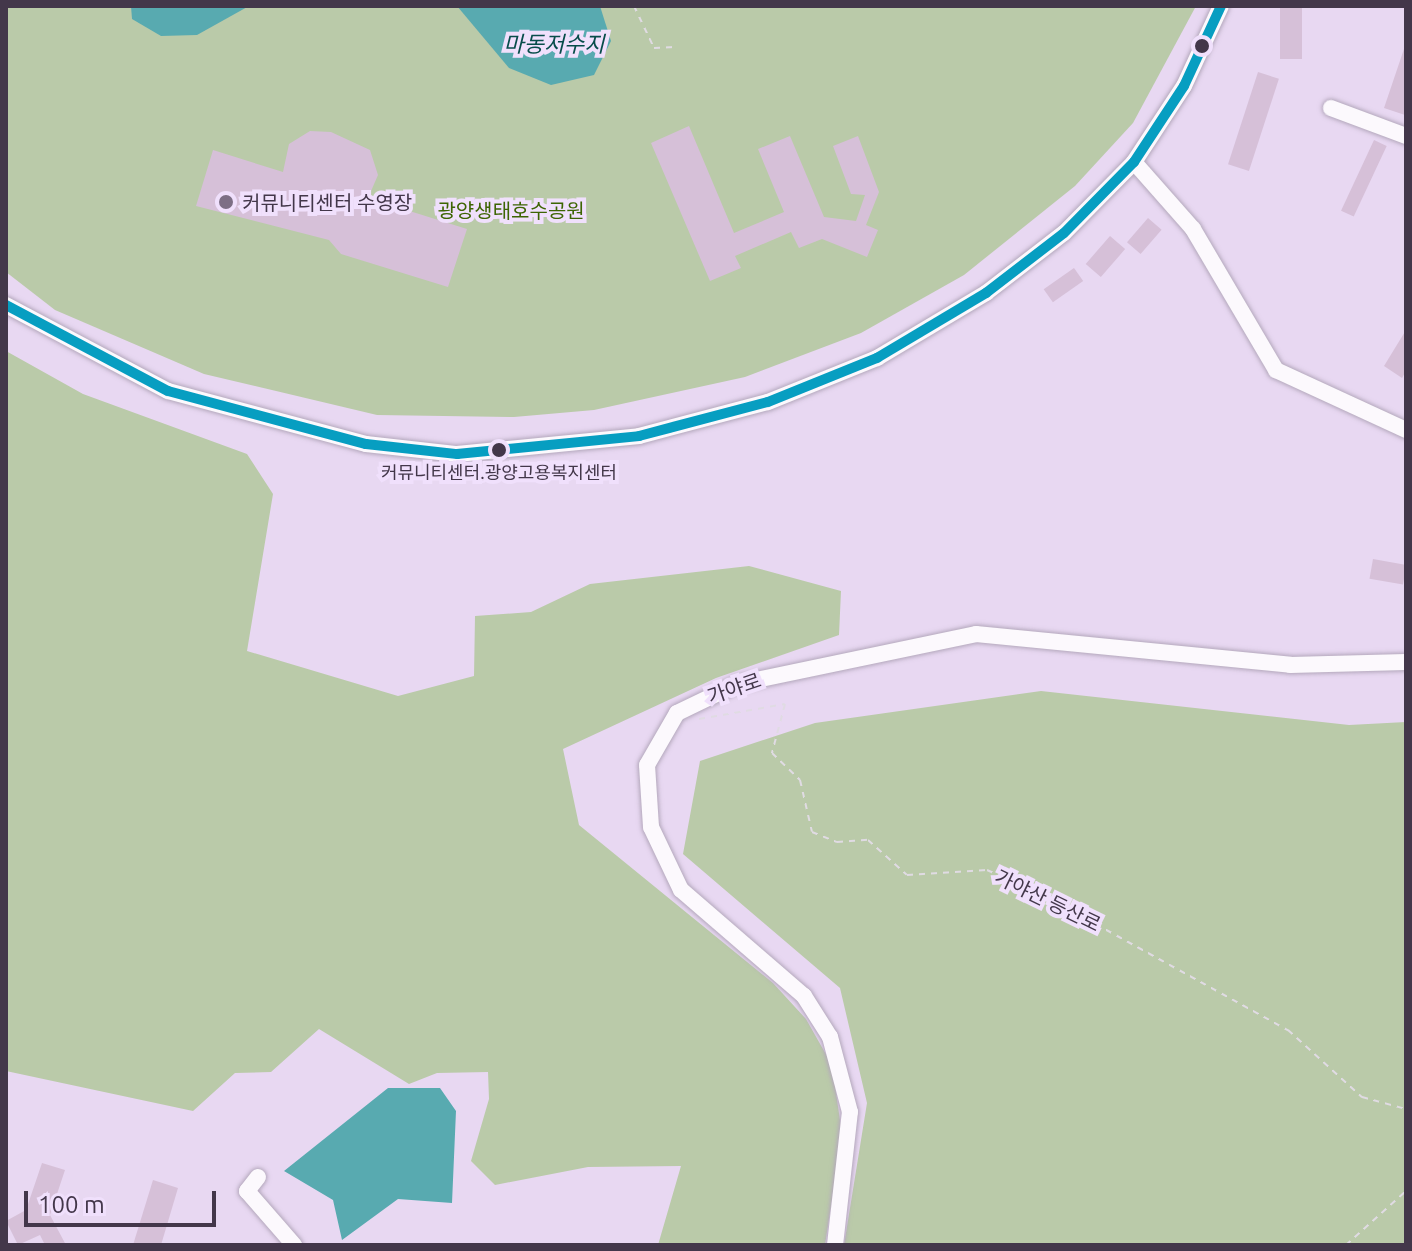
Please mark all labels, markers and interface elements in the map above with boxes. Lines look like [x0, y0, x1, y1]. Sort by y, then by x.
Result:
water label: 마동저수지 [503, 31, 605, 57]
unlabelled marker [1194, 38, 1210, 54]
place label: 커뮤니티센터 수영장 [242, 190, 412, 214]
marker: 커뮤니티센터 수영장 [217, 193, 235, 211]
park label: 광양생태호수공원 [437, 198, 585, 222]
marker: 커뮤니티센터.광양고용복지센터 [491, 442, 507, 458]
place label: 커뮤니티센터.광양고용복지센터 [381, 461, 617, 483]
street label: 가야로 [704, 668, 764, 708]
street label: 가야산 등산로 [991, 864, 1105, 936]
scale bar [28, 1175, 220, 1225]
text: 100 m [38, 1191, 105, 1218]

